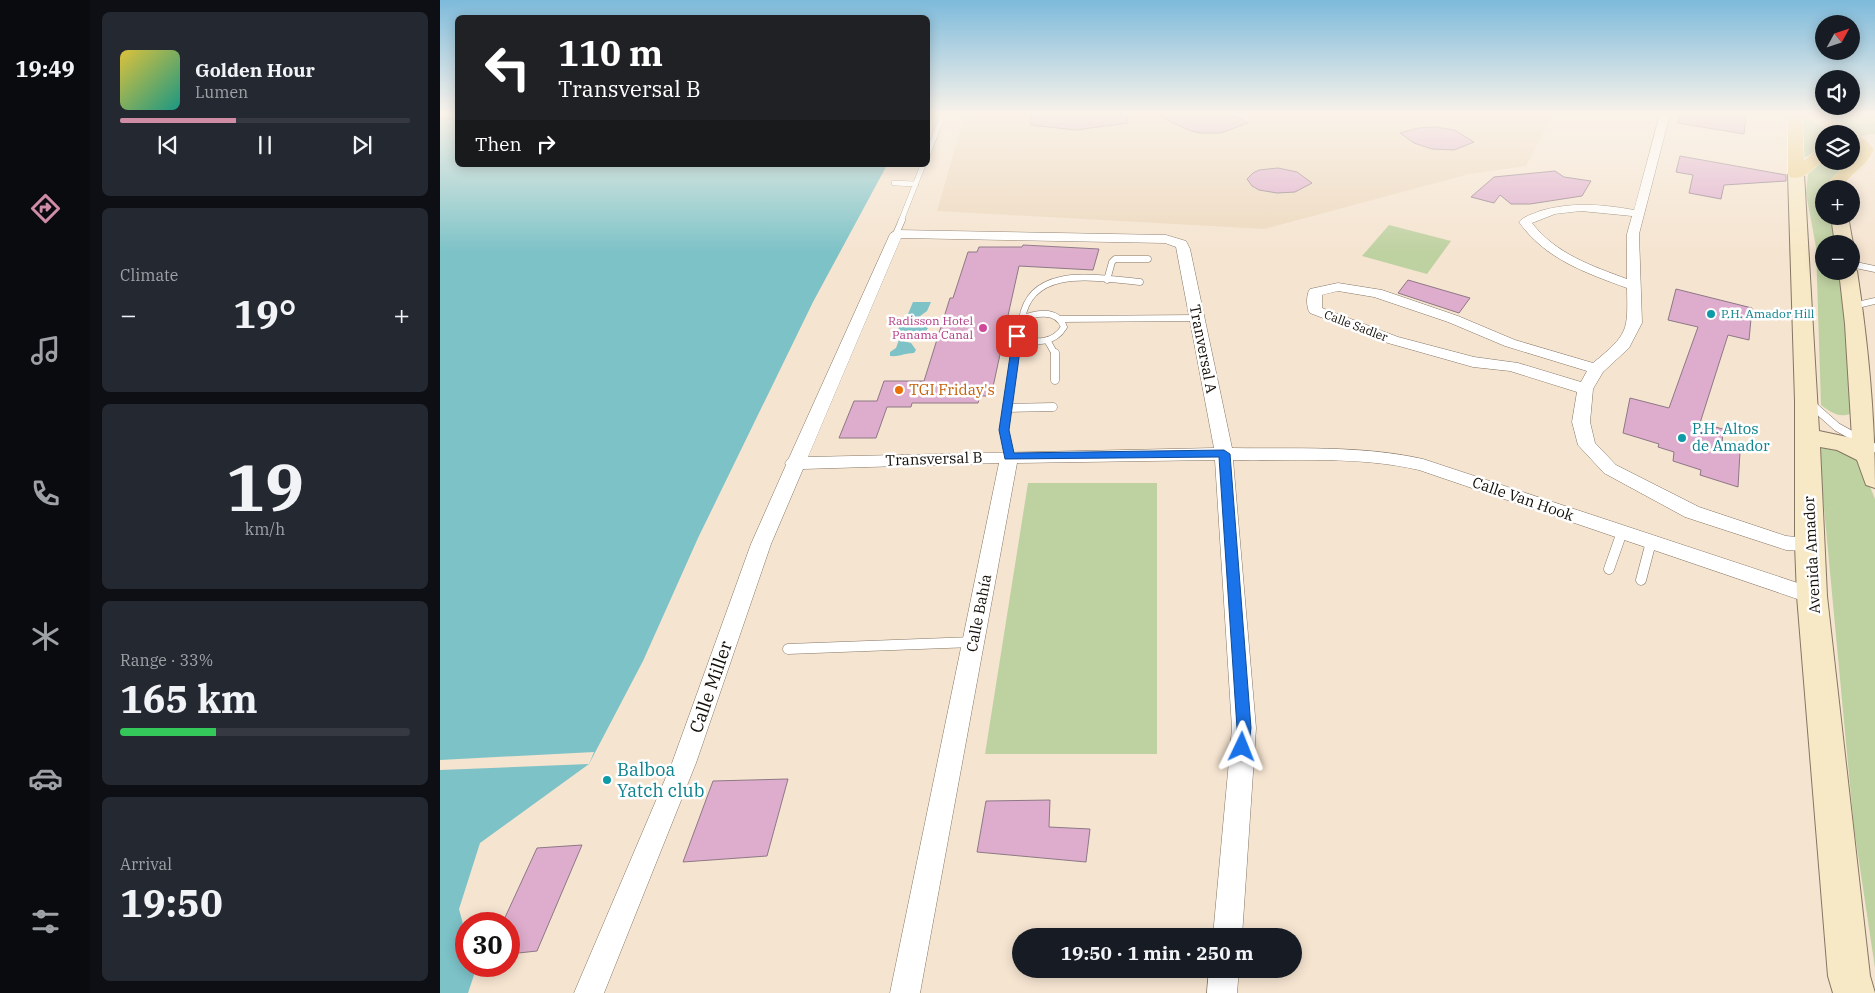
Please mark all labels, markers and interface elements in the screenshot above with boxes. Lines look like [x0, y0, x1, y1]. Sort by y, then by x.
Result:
north arrow [1815, 15, 1860, 60]
map controls [1815, 15, 1860, 280]
text: 110 m [558, 30, 663, 76]
icon: left [475, 35, 540, 100]
text: 19:49 [15, 54, 75, 83]
text: Golden Hour [195, 58, 315, 82]
button: sound [1815, 70, 1860, 115]
text: Transversal B [558, 74, 701, 103]
text: Lumen [195, 82, 248, 102]
button: layers [1815, 125, 1860, 170]
icon: right [532, 130, 560, 158]
icon: previous [154, 131, 182, 159]
icon: pause [251, 131, 279, 159]
icon: next [348, 131, 376, 159]
text: Then [475, 132, 522, 156]
button: + [1815, 180, 1860, 225]
icon: directions [28, 191, 63, 226]
button: − [1815, 235, 1860, 280]
text: Climate [120, 265, 178, 285]
text: 19° [233, 289, 297, 338]
text: − [120, 296, 137, 333]
text: + [393, 296, 410, 333]
street label: Tranversal A [1186, 303, 1222, 396]
place label: P.H. Amador Hill [1721, 306, 1815, 321]
street label: Calle Sadler [1322, 307, 1391, 345]
marker: P.H. Amador Hill [1705, 308, 1717, 320]
place label: Radisson Hotel Panama Canal [888, 313, 973, 342]
pin [996, 315, 1038, 357]
marker: Radisson Hotel Panama Canal [977, 322, 989, 334]
icon: arrive [1003, 322, 1031, 350]
icon: music [28, 333, 63, 368]
place label: TGI Friday's [909, 380, 995, 399]
marker: TGI Friday's [893, 384, 905, 396]
place label: P.H. Altos de Amador [1692, 419, 1770, 455]
marker: P.H. Altos de Amador [1676, 432, 1688, 444]
text: 19 [226, 444, 304, 529]
street label: Transversal B [885, 447, 983, 470]
street label: Calle Van Hook [1470, 472, 1577, 525]
icon: phone [28, 476, 63, 511]
street label: Avenida Amador [1799, 495, 1824, 614]
text: km/h [245, 519, 285, 539]
street label: Calle Bahía [962, 572, 995, 653]
icon: climate [28, 619, 63, 654]
street label: Calle Miller [684, 638, 737, 736]
text: Range · 33% [120, 650, 213, 670]
text: 165 km [120, 674, 258, 723]
position arrow [1215, 720, 1267, 772]
place label: Balboa Yatch club [617, 758, 704, 802]
icon: car [28, 761, 63, 796]
marker: Balboa Yatch club [601, 774, 613, 786]
text: Arrival [120, 854, 172, 874]
text: 19:50 [120, 878, 223, 927]
icon: filters [28, 904, 63, 939]
speed limit sign: 30 [455, 912, 520, 977]
text: 19:50 · 1 min · 250 m [1061, 941, 1253, 965]

